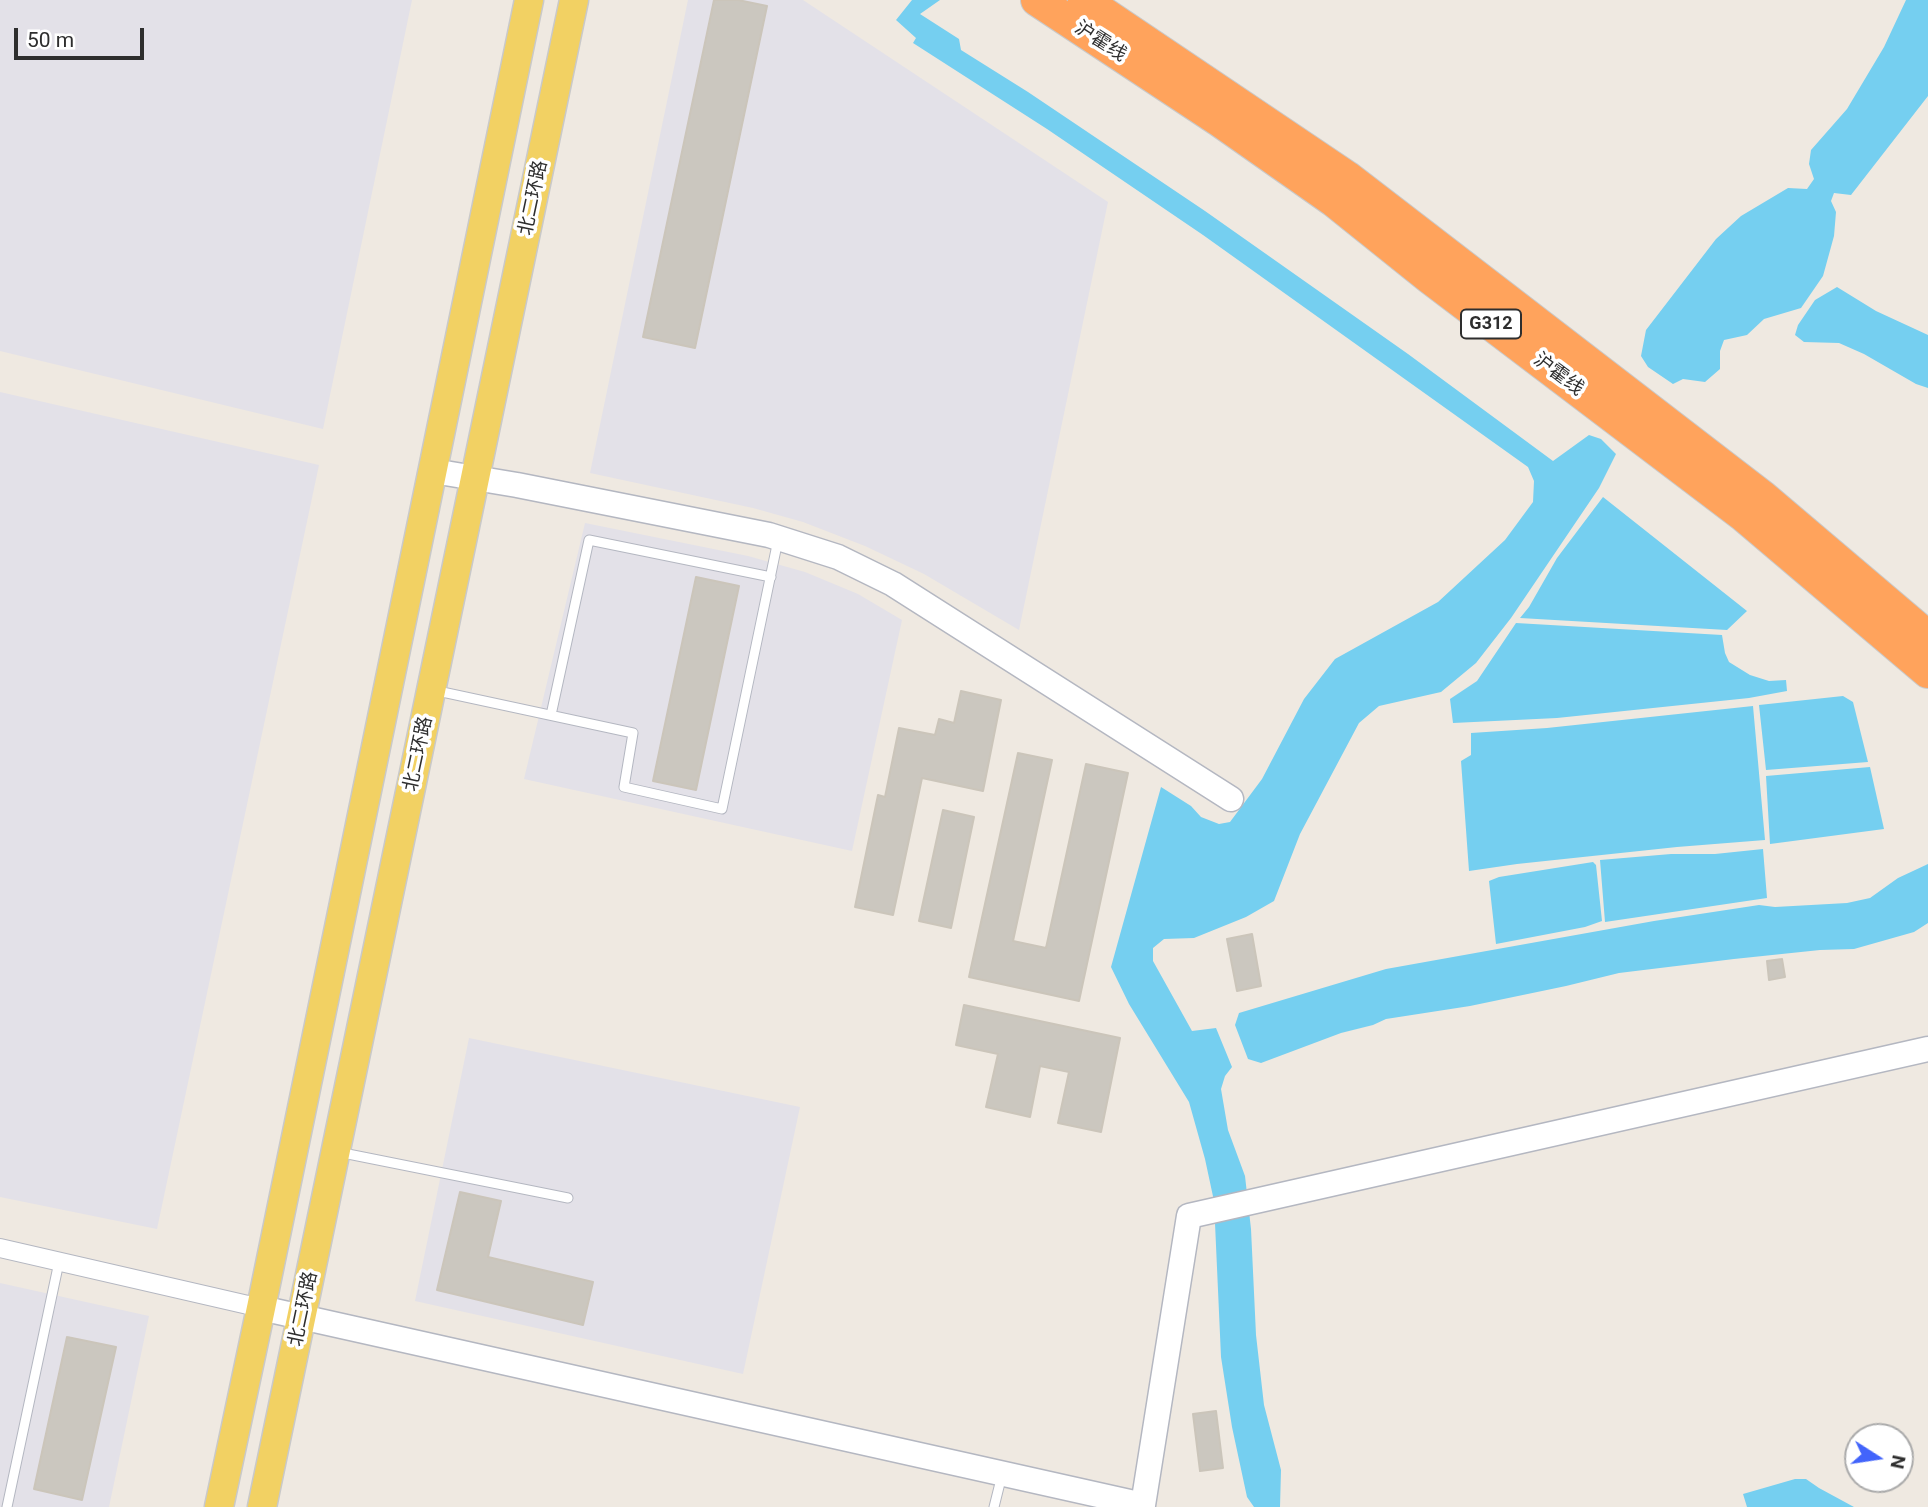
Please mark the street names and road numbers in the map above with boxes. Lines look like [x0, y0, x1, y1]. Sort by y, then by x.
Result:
street label: 沪霍线 [1070, 17, 1130, 67]
street label: 北二环路 [515, 158, 553, 238]
road number: G312 [1461, 310, 1521, 338]
street label: 沪霍线 [1528, 349, 1588, 401]
street label: 北二环路 [400, 714, 438, 794]
street label: 北二环路 [285, 1269, 323, 1349]

